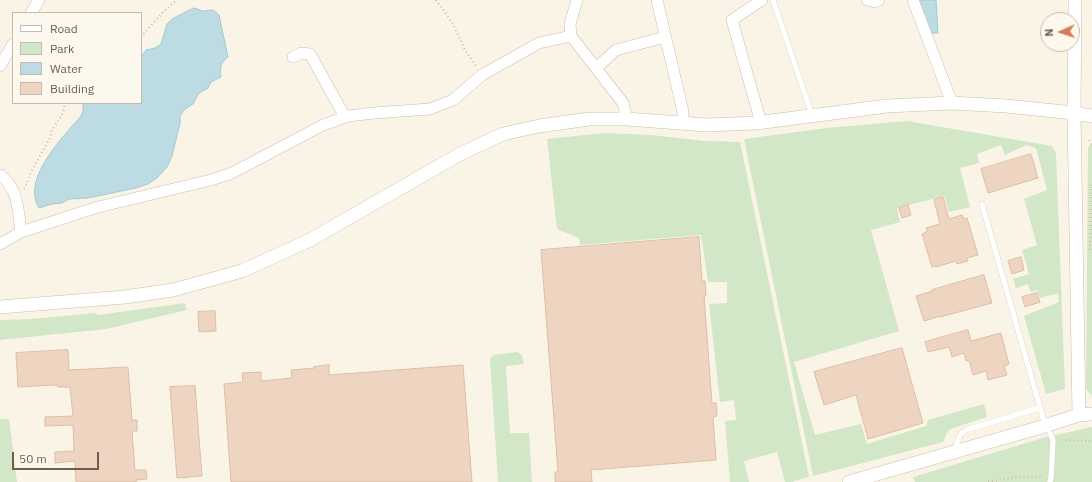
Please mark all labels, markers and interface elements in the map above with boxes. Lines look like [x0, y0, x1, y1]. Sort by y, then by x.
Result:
legend [12, 12, 142, 104]
north arrow [1040, 12, 1080, 52]
text: Road [50, 21, 78, 36]
text: N [1042, 28, 1056, 37]
text: Park [50, 41, 74, 56]
text: Water [50, 61, 82, 76]
text: Building [50, 81, 94, 96]
scale bar [14, 444, 101, 470]
text: 50 m [19, 451, 47, 466]

